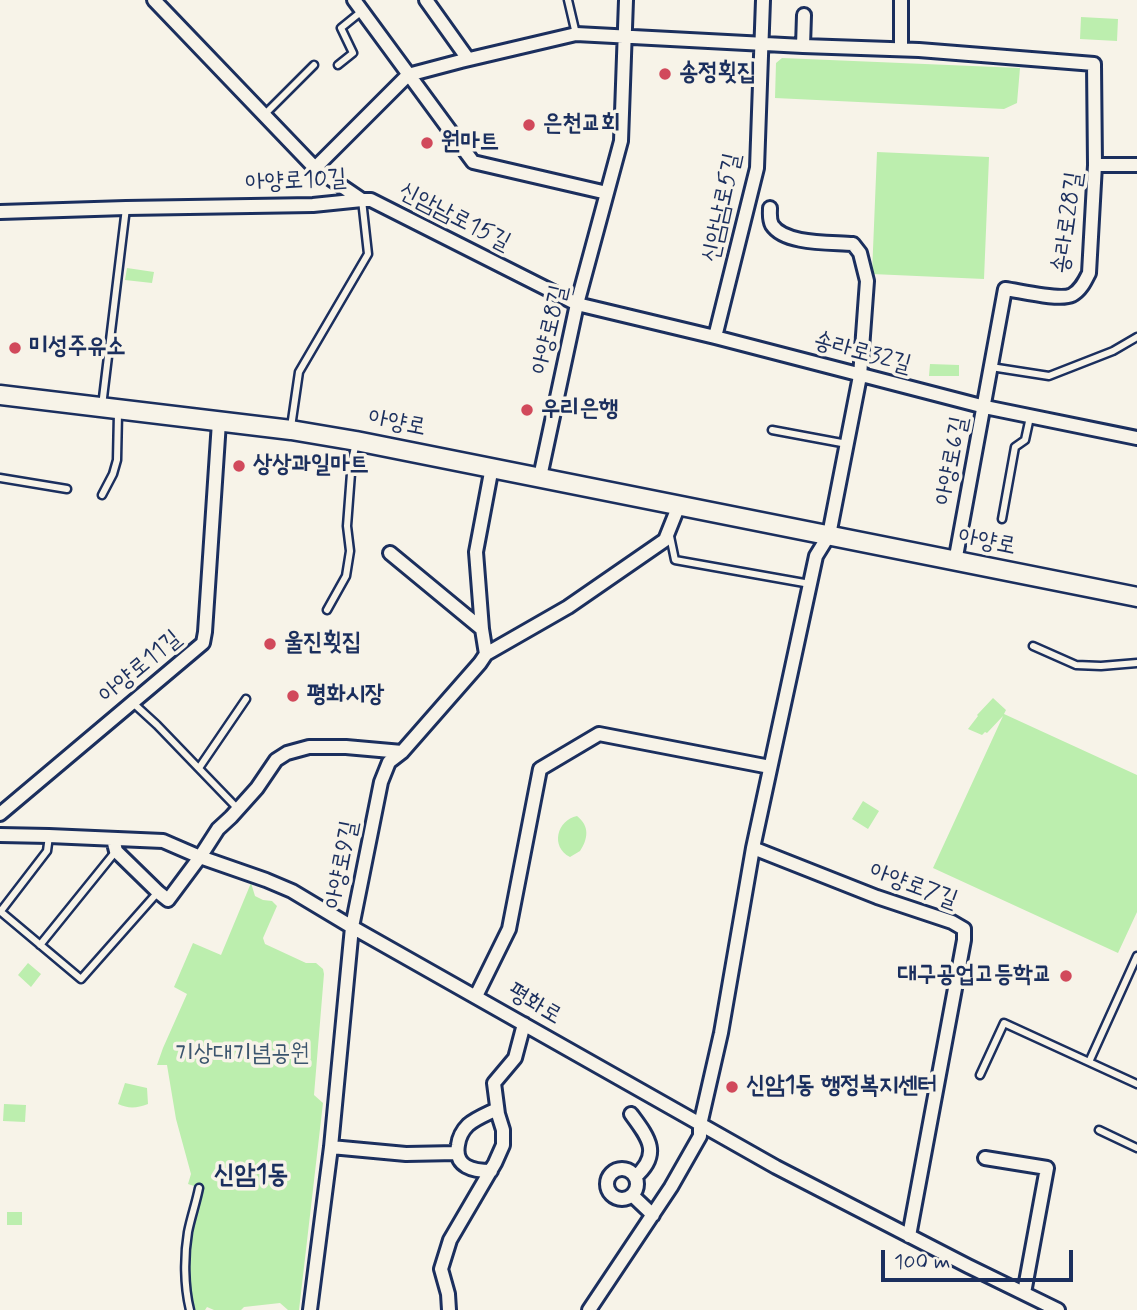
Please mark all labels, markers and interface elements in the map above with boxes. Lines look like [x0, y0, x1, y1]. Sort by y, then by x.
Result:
place label: 송정횟집 [679, 60, 756, 88]
marker: 송정횟집 [657, 66, 673, 82]
place label: 은천교회 [543, 111, 620, 139]
marker: 은천교회 [521, 117, 537, 133]
place label: 원마트 [441, 129, 499, 157]
marker: 원마트 [419, 135, 435, 151]
street label: 신암남로5길 [697, 151, 749, 265]
street label: 아양로10길 [245, 165, 347, 199]
street label: 송라로28길 [1048, 170, 1090, 276]
street label: 신암남로15길 [393, 178, 515, 258]
street label: 아양로8길 [527, 283, 575, 377]
street label: 송라로32길 [810, 327, 914, 381]
place label: 미성주유소 [29, 334, 126, 362]
marker: 미성주유소 [7, 340, 23, 356]
place label: 우리은행 [541, 396, 618, 424]
marker: 우리은행 [519, 402, 535, 418]
street label: 아양로 [366, 404, 428, 444]
street label: 아양로6길 [930, 414, 976, 508]
place label: 상상과일마트 [253, 452, 369, 480]
marker: 상상과일마트 [231, 458, 247, 474]
street label: 아양로 [956, 523, 1018, 563]
street label: 아양로11길 [94, 625, 188, 711]
place label: 울진횟집 [284, 630, 361, 658]
marker: 울진횟집 [262, 636, 278, 652]
place label: 평화시장 [307, 682, 384, 710]
marker: 평화시장 [285, 688, 301, 704]
street label: 아양로9길 [320, 819, 366, 911]
street label: 아양로7길 [865, 858, 961, 916]
place label: 대구공업고등학교 [898, 962, 1052, 990]
marker: 대구공업고등학교 [1058, 968, 1074, 984]
street label: 평화로 [502, 978, 566, 1032]
park label: 기상대기념공원 [174, 1041, 310, 1069]
place label: 신암1동 행정복지센터 [746, 1073, 937, 1101]
marker: 신암1동 행정복지센터 [724, 1079, 740, 1095]
district label: 신암1동 [214, 1161, 288, 1193]
scale bar [885, 1236, 1078, 1280]
text: 100 m [894, 1248, 950, 1276]

